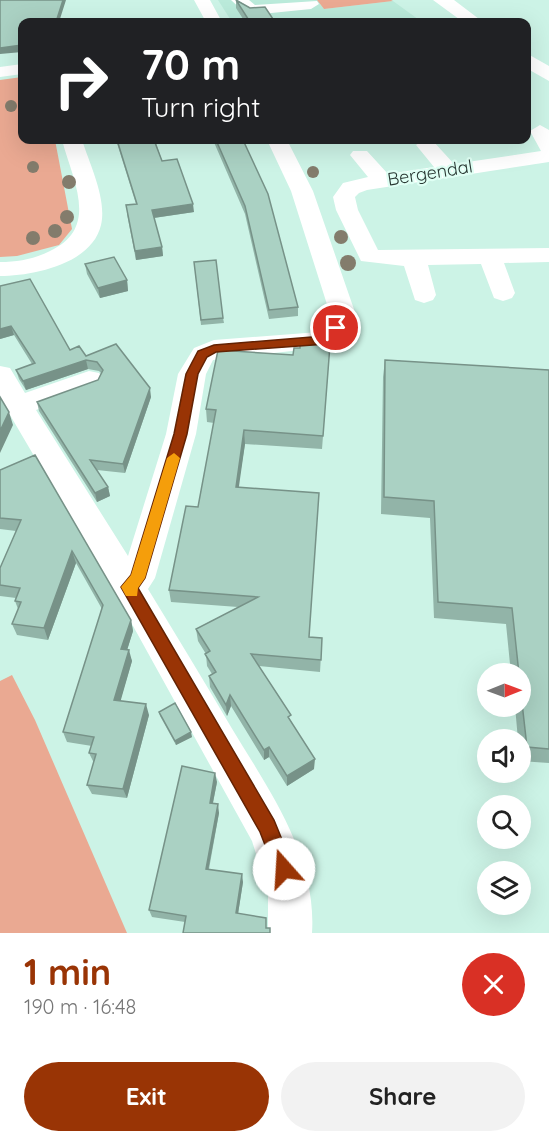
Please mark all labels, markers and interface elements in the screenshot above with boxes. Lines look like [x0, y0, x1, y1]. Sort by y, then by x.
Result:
text: 70 m [141, 38, 240, 91]
icon: right [42, 42, 120, 120]
text: Turn right [141, 90, 260, 124]
street label: Bergendal [386, 154, 474, 191]
pin [310, 302, 361, 353]
icon: arrive [319, 311, 352, 344]
north arrow [477, 663, 531, 717]
map controls [477, 663, 531, 915]
button: sound [477, 729, 531, 783]
button: search [477, 795, 531, 849]
position arrow [252, 837, 316, 901]
button: layers [477, 861, 531, 915]
text: 1 min [24, 949, 111, 994]
button: close [462, 953, 525, 1016]
text: 190 m · 16:48 [24, 994, 136, 1019]
button: Exit [24, 1062, 269, 1131]
button: Share [281, 1062, 525, 1131]

